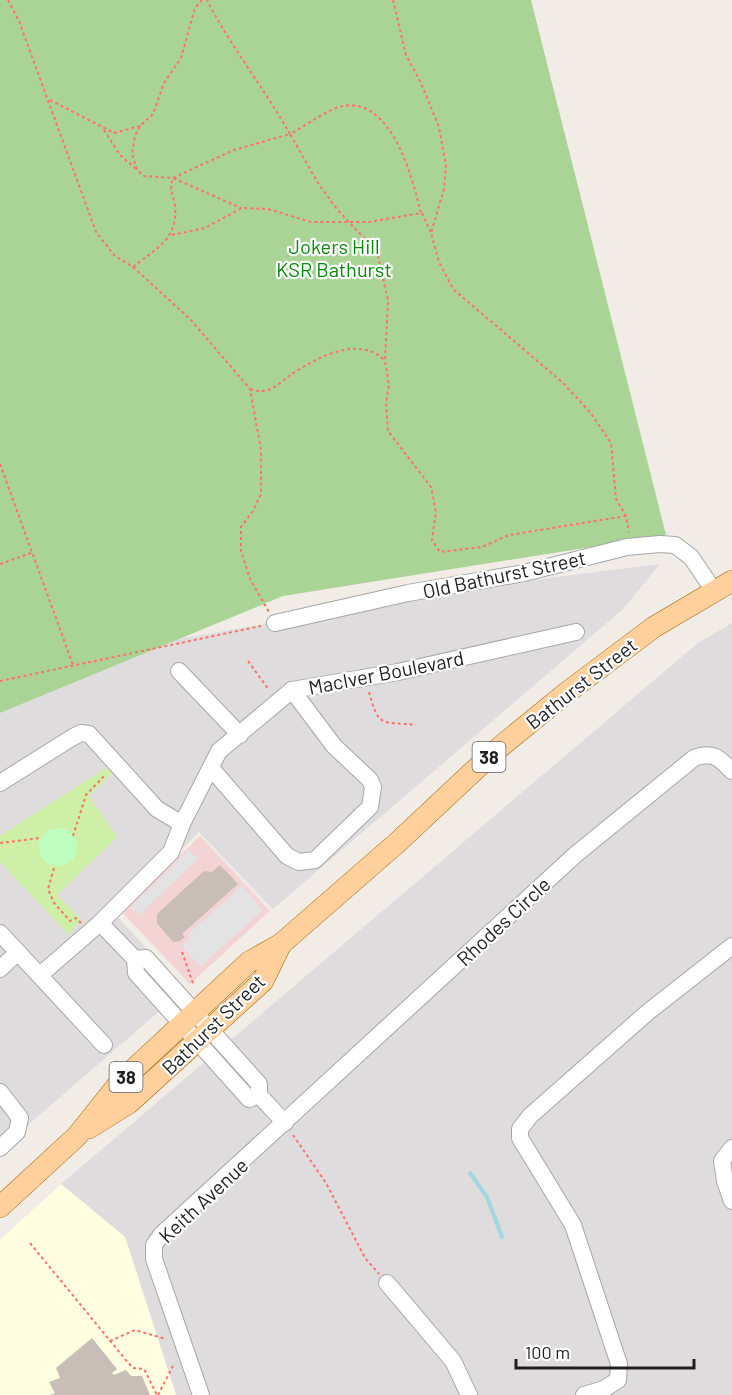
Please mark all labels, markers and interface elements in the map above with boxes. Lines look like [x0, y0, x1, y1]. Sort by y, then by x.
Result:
park label: Jokers Hill KSR Bathurst [276, 234, 392, 281]
street label: Old Bathurst Street [420, 545, 588, 603]
street label: Bathurst Street [521, 632, 641, 734]
street label: MacIver Boulevard [306, 645, 466, 699]
road number: 38 [472, 742, 506, 772]
street label: Rhodes Circle [451, 872, 555, 970]
street label: Bathurst Street [156, 969, 270, 1079]
road number: 38 [110, 1062, 142, 1092]
street label: Keith Avenue [153, 1153, 253, 1247]
scale bar [516, 1332, 694, 1370]
text: 100 m [525, 1341, 570, 1363]

